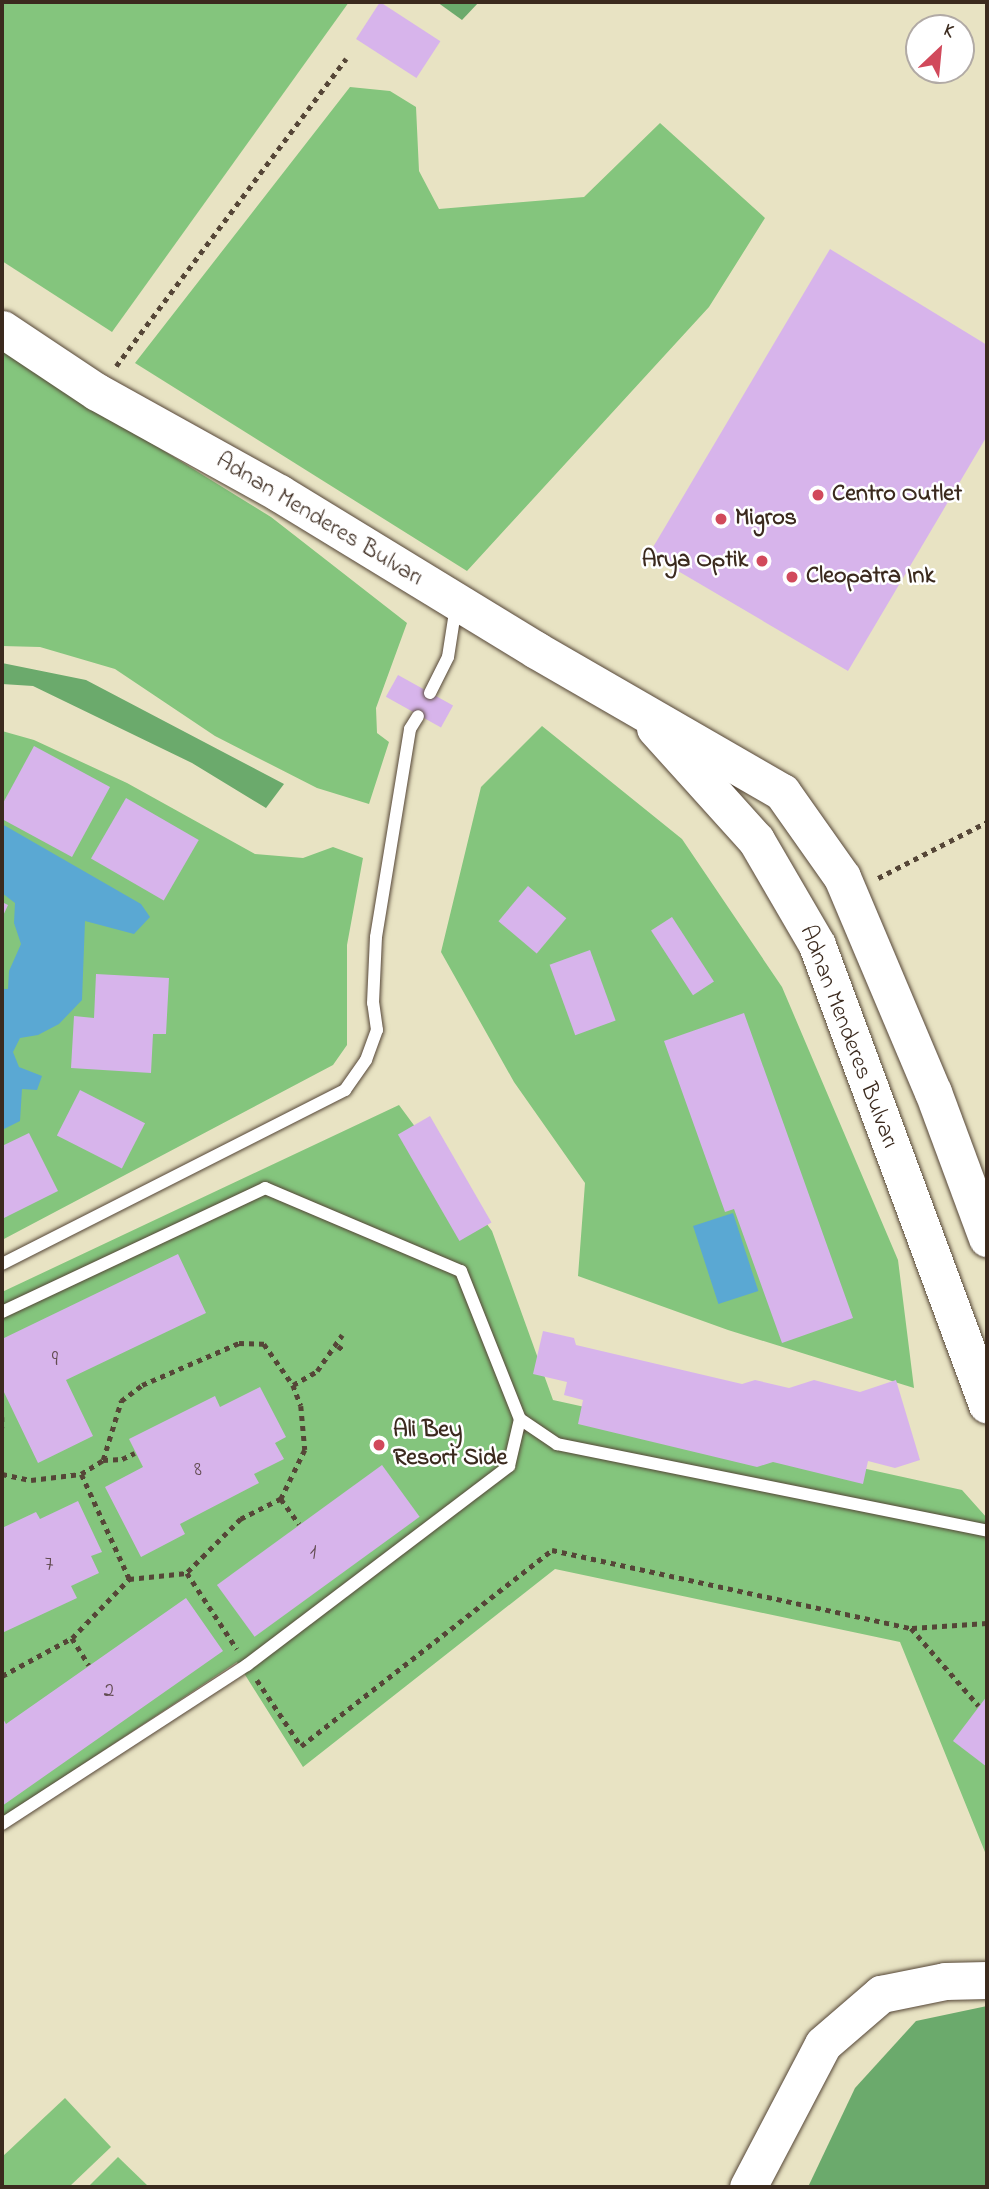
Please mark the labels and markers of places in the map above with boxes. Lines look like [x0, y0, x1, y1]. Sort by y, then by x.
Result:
place label: Centro Outlet [832, 481, 962, 509]
marker: Centro Outlet [810, 487, 826, 503]
place label: Migros [735, 505, 797, 533]
marker: Migros [713, 511, 729, 527]
place label: Arya Optik [642, 547, 748, 575]
marker: Arya Optik [754, 553, 770, 569]
place label: Cleopatra Ink [806, 563, 935, 591]
marker: Cleopatra Ink [784, 569, 800, 585]
place label: Ali Bey Resort Side [393, 1417, 507, 1473]
marker: Ali Bey Resort Side [371, 1437, 387, 1453]

